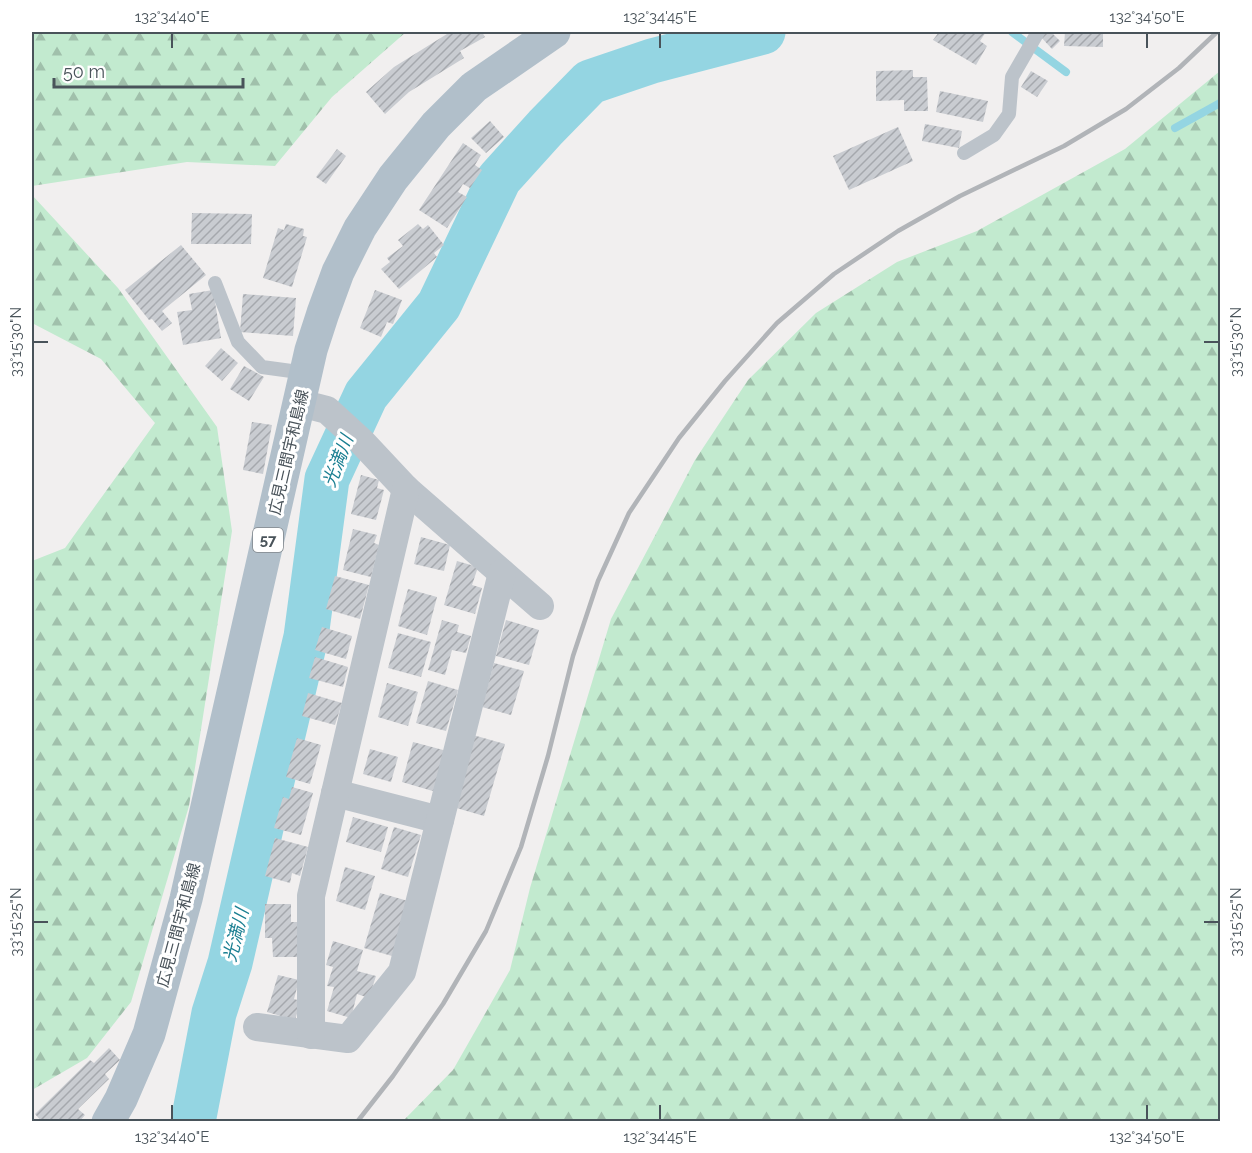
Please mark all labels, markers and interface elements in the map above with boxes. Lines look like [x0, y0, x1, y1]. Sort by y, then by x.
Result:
text: 132°34'40"E [135, 8, 209, 26]
text: 132°34'45"E [623, 8, 697, 26]
text: 132°34'50"E [1109, 8, 1185, 26]
scale bar [54, 51, 243, 89]
text: 50 m [63, 61, 105, 82]
text: 33°15'30"N [7, 307, 25, 377]
text: 33°15'30"N [1227, 307, 1245, 377]
street label: 広見三間宇和島線 [265, 388, 312, 517]
water label: 光満川 [318, 430, 358, 490]
road number: 57 [253, 528, 283, 552]
street label: 広見三間宇和島線 [153, 861, 204, 989]
text: 33°15'25"N [7, 887, 25, 957]
text: 33°15'25"N [1227, 887, 1245, 957]
water label: 光満川 [219, 904, 253, 964]
text: 132°34'40"E [135, 1128, 209, 1146]
text: 132°34'45"E [623, 1128, 697, 1146]
text: 132°34'50"E [1109, 1128, 1185, 1146]

